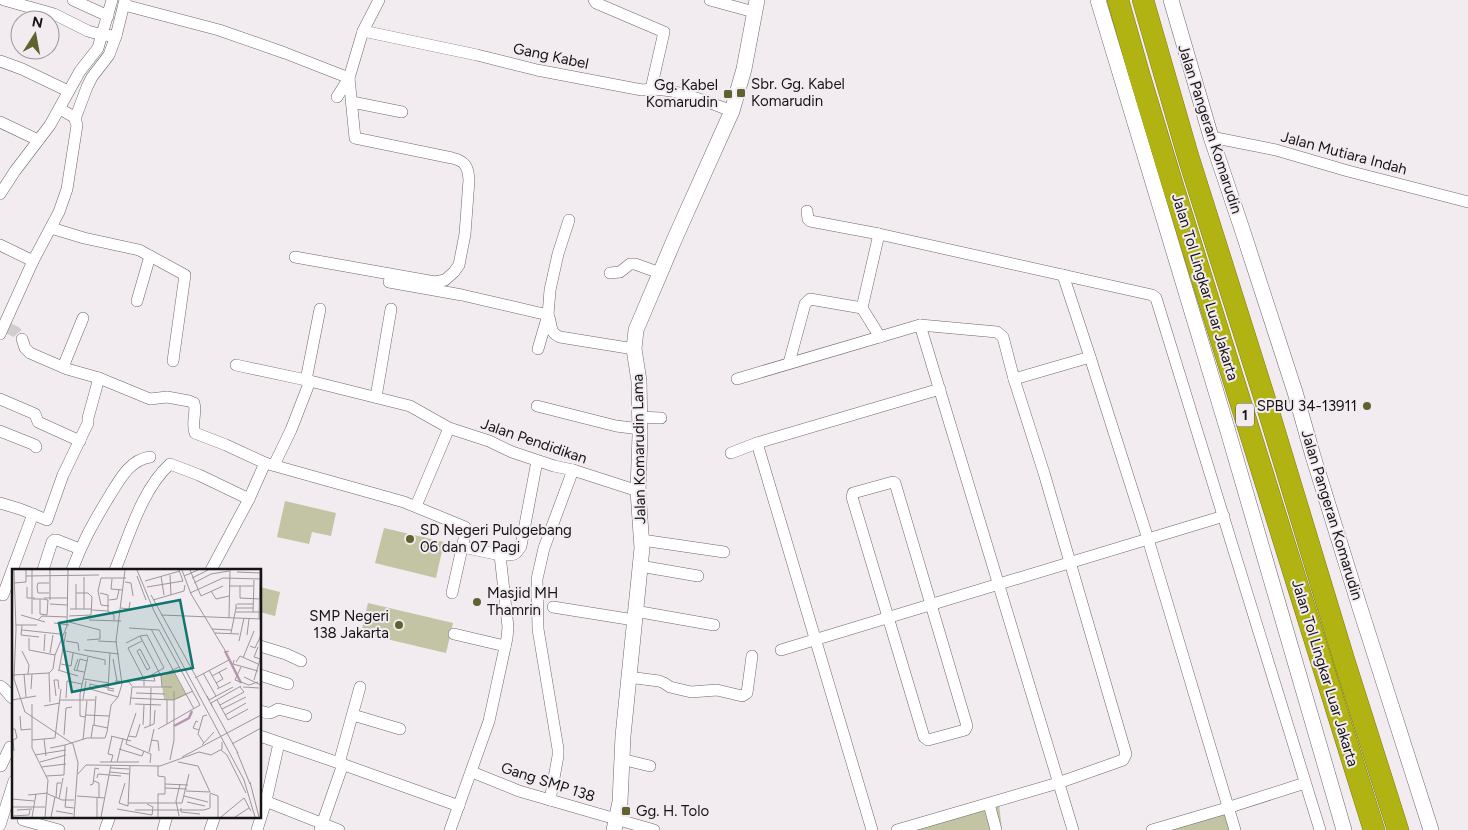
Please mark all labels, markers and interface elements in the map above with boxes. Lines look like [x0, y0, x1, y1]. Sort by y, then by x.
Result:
north arrow [10, 10, 60, 60]
text: N [30, 13, 44, 32]
street label: Gang Kabel [512, 39, 590, 73]
street label: Jalan Pangeran Komarudin [1174, 42, 1246, 216]
place label: Sbr. Gg. Kabel Komarudin [751, 75, 845, 110]
place label: Gg. Kabel Komarudin [646, 76, 718, 111]
marker: Sbr. Gg. Kabel Komarudin [735, 87, 747, 99]
marker: Gg. Kabel Komarudin [722, 88, 734, 100]
street label: Jalan Mutiara Indah [1279, 127, 1409, 179]
street label: Jalan Tol Lingkar Luar Jakarta [1168, 191, 1242, 383]
street label: Jalan Komarudin Lama [629, 374, 649, 524]
place label: SPBU 34-13911 [1257, 397, 1357, 415]
marker: SPBU 34-13911 [1361, 400, 1373, 412]
road number: 1 [1236, 404, 1254, 426]
street label: Jalan Pendidikan [479, 414, 589, 468]
street label: Jalan Pangeran Komarudin [1298, 428, 1366, 602]
place label: SD Negeri Pulogebang 06 dan 07 Pagi [420, 521, 572, 556]
marker: SD Negeri Pulogebang 06 dan 07 Pagi [404, 533, 416, 545]
inset map [12, 569, 261, 818]
street label: Jalan Tol Lingkar Luar Jakarta [1288, 577, 1362, 769]
place label: Masjid MH Thamrin [487, 584, 558, 619]
marker: Masjid MH Thamrin [471, 596, 483, 608]
place label: SMP Negeri 138 Jakarta [309, 607, 389, 642]
marker: SMP Negeri 138 Jakarta [393, 619, 405, 631]
street label: Gang SMP 138 [499, 758, 597, 806]
place label: Gg. H. Tolo [636, 802, 709, 820]
marker: Gg. H. Tolo [620, 805, 632, 817]

